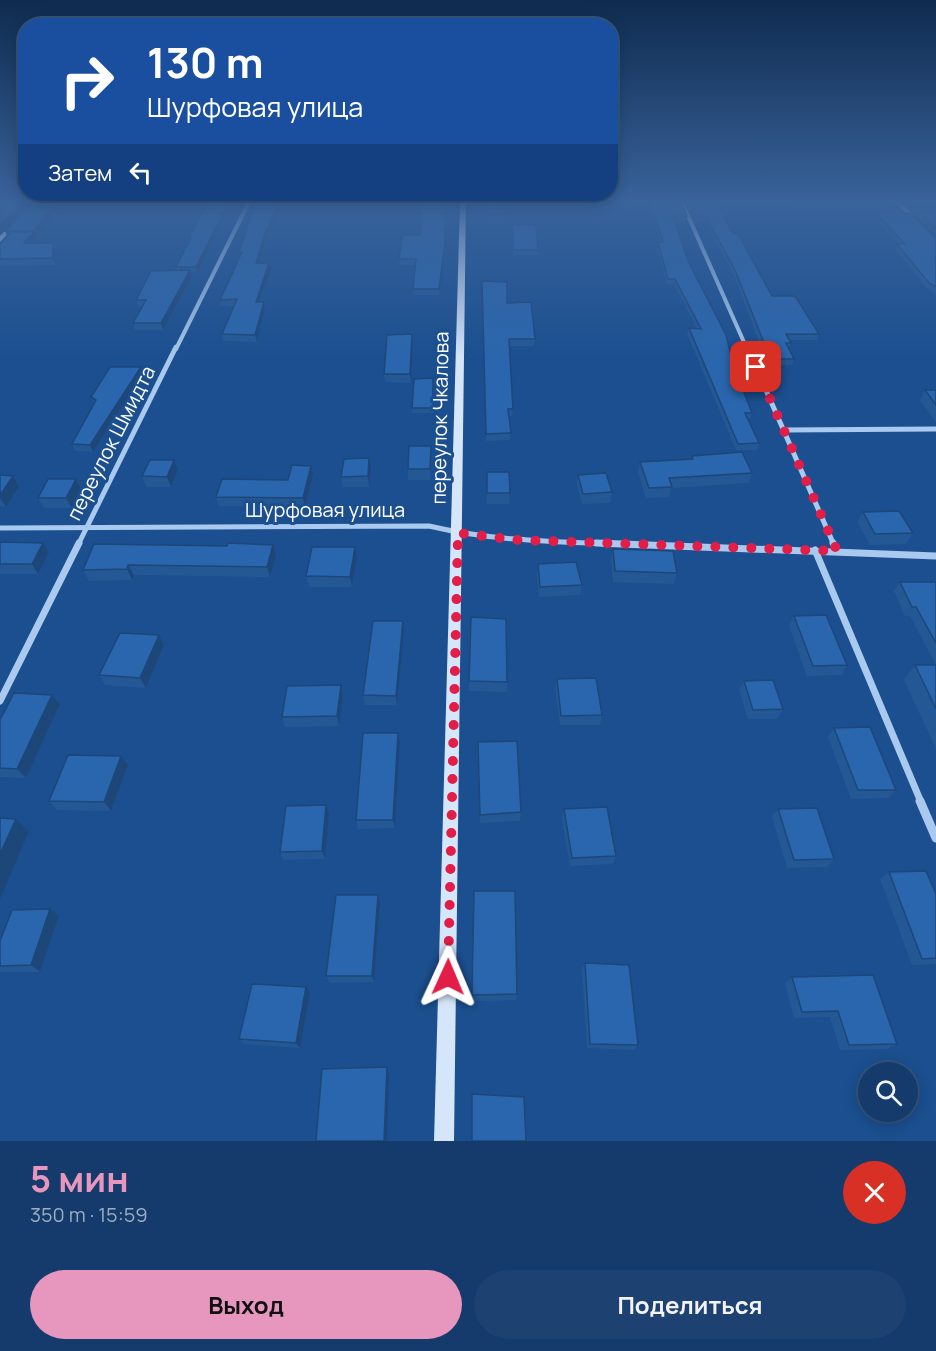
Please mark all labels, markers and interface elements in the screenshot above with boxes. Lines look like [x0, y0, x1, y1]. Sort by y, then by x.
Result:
text: 130 m [147, 33, 264, 91]
icon: right [48, 42, 126, 120]
text: Шурфовая улица [147, 88, 363, 125]
icon: left [124, 156, 157, 189]
text: Затем [48, 158, 112, 188]
street label: переулок Чкалова [424, 331, 455, 505]
pin [730, 341, 781, 392]
icon: arrive [739, 350, 772, 383]
street label: переулок Шмидта [60, 361, 161, 525]
street label: Шурфовая улица [245, 496, 405, 523]
position arrow [416, 945, 480, 1009]
map controls [858, 1062, 918, 1122]
button: search [858, 1062, 918, 1122]
text: 5 мин [30, 1154, 129, 1203]
button: close [843, 1161, 906, 1224]
text: 350 m · 15:59 [30, 1201, 148, 1228]
button: Выход [30, 1270, 462, 1339]
button: Поделиться [474, 1270, 906, 1339]

